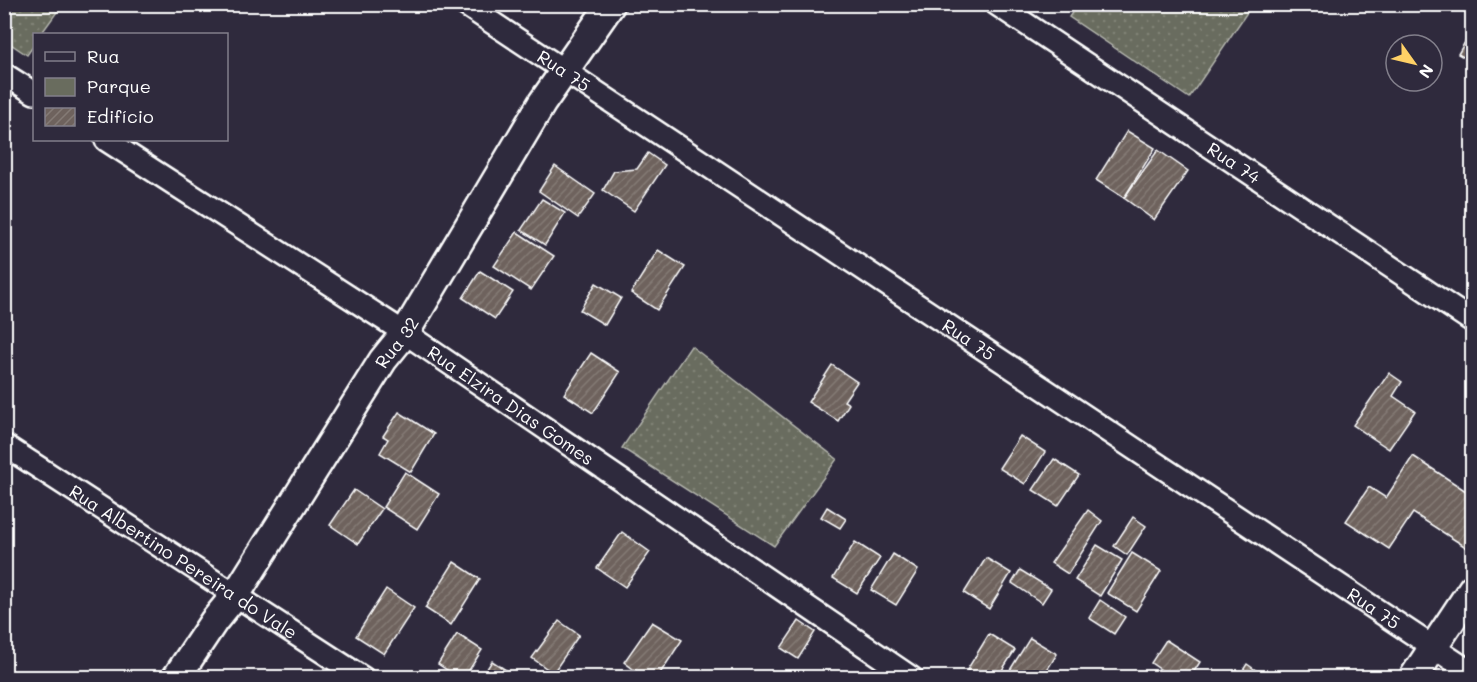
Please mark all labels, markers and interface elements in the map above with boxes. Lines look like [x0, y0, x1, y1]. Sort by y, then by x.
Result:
legend [33, 33, 228, 141]
north arrow [1384, 33, 1444, 93]
text: Rua [87, 44, 120, 68]
street label: Rua 75 [533, 44, 595, 97]
text: N [1415, 61, 1439, 83]
text: Parque [87, 74, 151, 98]
text: Edifício [87, 104, 154, 128]
street label: Rua 74 [1203, 136, 1266, 189]
street label: Rua 32 [369, 312, 424, 372]
street label: Rua 75 [938, 313, 1000, 365]
street label: Rua Elzira Dias Gomes [423, 340, 599, 470]
street label: Rua Albertino Pereira do Vale [65, 479, 302, 644]
street label: Rua 75 [1343, 582, 1405, 634]

